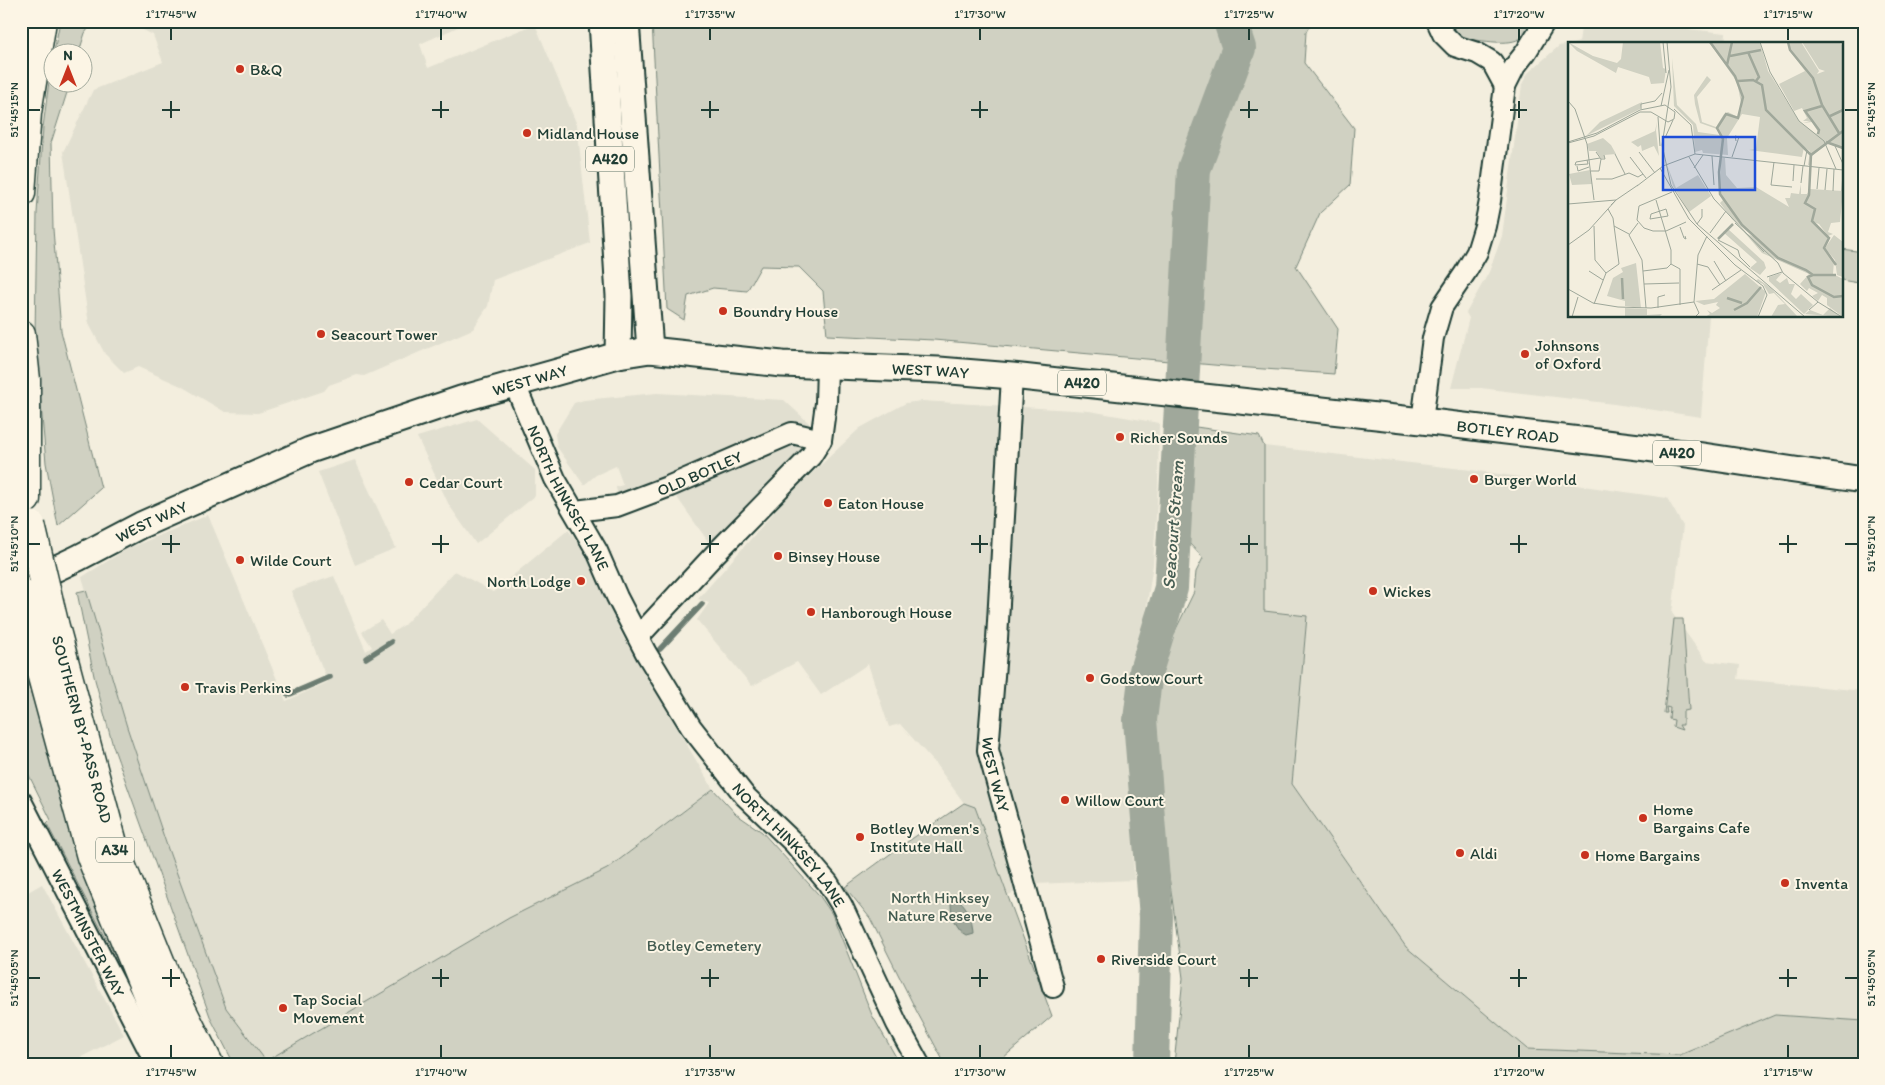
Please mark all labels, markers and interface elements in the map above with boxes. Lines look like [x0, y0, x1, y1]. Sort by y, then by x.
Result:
text: 1°17'45"W [145, 7, 197, 21]
text: 1°17'40"W [415, 7, 467, 21]
text: 1°17'35"W [685, 7, 735, 21]
text: 1°17'30"W [954, 7, 1006, 21]
text: 1°17'25"W [1224, 7, 1274, 21]
text: 1°17'20"W [1493, 7, 1545, 21]
text: 1°17'15"W [1763, 7, 1813, 21]
north arrow [42, 42, 92, 92]
inset map [1568, 42, 1842, 318]
text: N [63, 47, 73, 64]
place label: B&Q [250, 60, 282, 79]
marker: B&Q [234, 63, 246, 75]
text: 51°45'15"N [7, 82, 21, 138]
text: 51°45'15"N [1864, 82, 1878, 138]
place label: Midland House [537, 124, 639, 143]
marker: Midland House [521, 127, 533, 139]
road number: A420 [586, 146, 634, 172]
place label: Boundry House [733, 302, 838, 321]
marker: Boundry House [717, 305, 729, 317]
place label: Seacourt Tower [331, 325, 437, 344]
marker: Seacourt Tower [315, 328, 327, 340]
place label: Johnsons of Oxford [1535, 336, 1601, 373]
marker: Johnsons of Oxford [1519, 348, 1531, 360]
street label: WEST WAY [891, 359, 969, 382]
street label: WEST WAY [490, 361, 570, 400]
road number: A420 [1058, 370, 1106, 396]
street label: BOTLEY ROAD [1456, 416, 1560, 447]
street label: NORTH HINKSEY LANE [523, 422, 613, 573]
place label: Richer Sounds [1130, 428, 1228, 447]
marker: Richer Sounds [1114, 431, 1126, 443]
road number: A420 [1653, 440, 1701, 466]
street label: OLD BOTLEY [654, 447, 745, 500]
water label: Seacourt Stream [1158, 459, 1189, 590]
place label: Burger World [1484, 470, 1577, 489]
place label: Cedar Court [419, 473, 503, 492]
marker: Burger World [1468, 473, 1480, 485]
marker: Cedar Court [403, 476, 415, 488]
place label: Eaton House [838, 494, 924, 513]
street label: WEST WAY [112, 497, 190, 547]
marker: Eaton House [822, 497, 834, 509]
text: 51°45'10"N [7, 516, 21, 572]
text: 51°45'10"N [1864, 516, 1878, 572]
place label: Binsey House [788, 547, 880, 566]
marker: Binsey House [772, 550, 784, 562]
place label: Wilde Court [250, 551, 332, 570]
marker: Wilde Court [234, 554, 246, 566]
place label: North Lodge [487, 572, 571, 591]
marker: North Lodge [575, 575, 587, 587]
place label: Wickes [1383, 582, 1431, 601]
marker: Wickes [1367, 585, 1379, 597]
place label: Hanborough House [821, 603, 952, 622]
marker: Hanborough House [805, 606, 817, 618]
street label: SOUTHERN BY-PASS ROAD [48, 633, 116, 825]
place label: Godstow Court [1100, 669, 1203, 688]
marker: Godstow Court [1084, 672, 1096, 684]
place label: Travis Perkins [195, 678, 291, 697]
marker: Travis Perkins [179, 681, 191, 693]
street label: WEST WAY [978, 736, 1014, 814]
street label: NORTH HINKSEY LANE [728, 779, 849, 911]
place label: Willow Court [1075, 791, 1164, 810]
marker: Willow Court [1059, 794, 1071, 806]
place label: Home Bargains Cafe [1653, 800, 1750, 837]
marker: Home Bargains Cafe [1637, 812, 1649, 824]
place label: Botley Women's Institute Hall [870, 819, 979, 856]
marker: Botley Women's Institute Hall [854, 831, 866, 843]
road number: A34 [96, 838, 134, 862]
place label: Aldi [1470, 844, 1497, 863]
place label: Home Bargains [1595, 846, 1700, 865]
marker: Aldi [1454, 847, 1466, 859]
marker: Home Bargains [1579, 849, 1591, 861]
street label: WESTMINSTER WAY [48, 866, 129, 1000]
place label: Inventa [1795, 874, 1848, 893]
marker: Inventa [1779, 877, 1791, 889]
park label: North Hinksey Nature Reserve [888, 888, 993, 925]
park label: Botley Cemetery [647, 936, 762, 955]
text: 51°45'05"N [7, 949, 21, 1007]
text: 51°45'05"N [1864, 949, 1878, 1007]
place label: Riverside Court [1111, 950, 1216, 969]
marker: Riverside Court [1095, 953, 1107, 965]
place label: Tap Social Movement [293, 990, 364, 1027]
marker: Tap Social Movement [277, 1002, 289, 1014]
text: 1°17'45"W [145, 1065, 197, 1079]
text: 1°17'40"W [415, 1065, 467, 1079]
text: 1°17'35"W [685, 1065, 735, 1079]
text: 1°17'30"W [954, 1065, 1006, 1079]
text: 1°17'25"W [1224, 1065, 1274, 1079]
text: 1°17'20"W [1493, 1065, 1545, 1079]
text: 1°17'15"W [1763, 1065, 1813, 1079]

